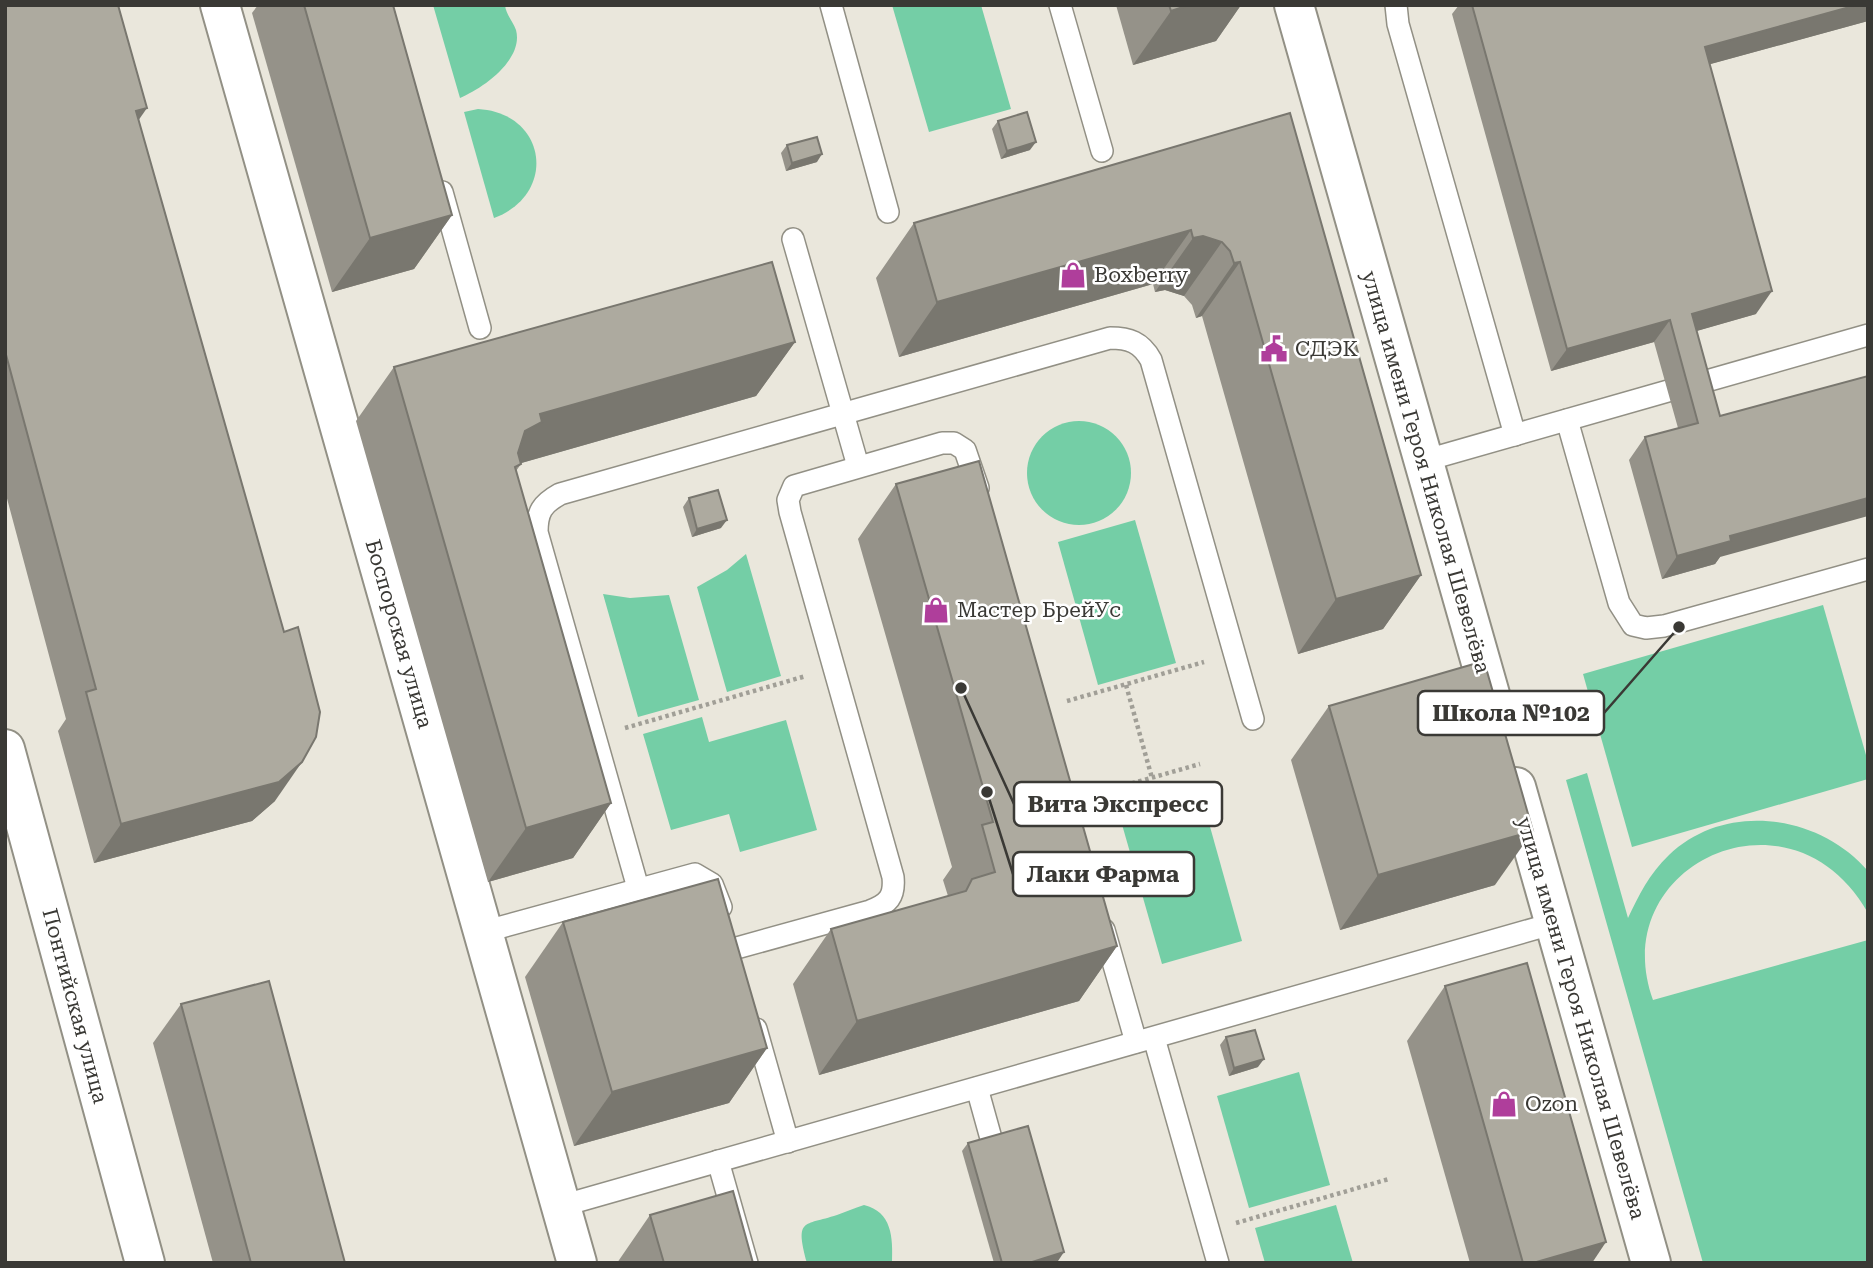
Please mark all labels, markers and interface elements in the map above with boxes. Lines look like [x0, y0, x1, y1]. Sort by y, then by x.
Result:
shop icon: Boxberry [1058, 260, 1088, 290]
place label: Boxberry [1094, 263, 1189, 287]
street label: улица имени Героя Николая Шевелёва [1357, 268, 1495, 677]
public building icon: СДЭК [1259, 334, 1289, 364]
place label: СДЭК [1295, 337, 1358, 361]
street label: Боспорская улица [361, 537, 438, 732]
shop icon: Мастер БрейУc [921, 595, 951, 625]
place label: Мастер БрейУc [957, 598, 1121, 622]
callout: Школа №102 [1418, 691, 1604, 735]
text: Школа №102 [1432, 700, 1590, 727]
callout: Вита Экспресс [1014, 782, 1222, 826]
text: Вита Экспресс [1028, 791, 1208, 818]
street label: улица имени Героя Николая Шевелёва [1512, 814, 1650, 1223]
callout: Лаки Фарма [1013, 852, 1194, 896]
text: Лаки Фарма [1027, 861, 1180, 888]
street label: Понтийская улица [37, 906, 113, 1107]
shop icon: Ozon [1489, 1089, 1519, 1119]
place label: Ozon [1525, 1092, 1578, 1116]

